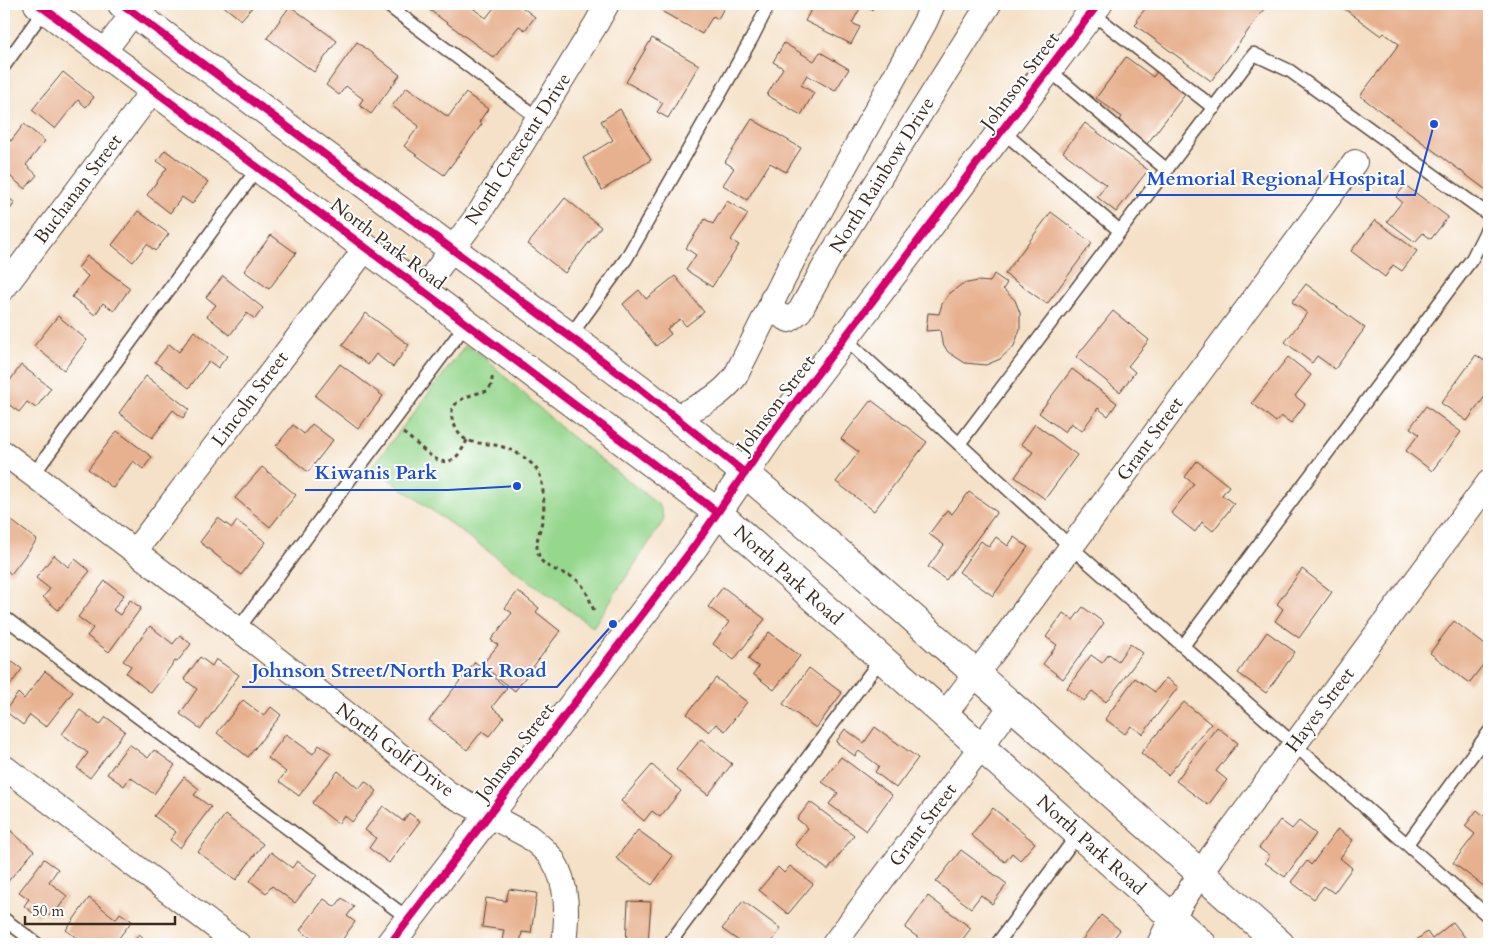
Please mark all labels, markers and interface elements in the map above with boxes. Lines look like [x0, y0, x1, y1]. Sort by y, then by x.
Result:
street label: Johnson Street [973, 27, 1065, 138]
street label: North Crescent Drive [459, 68, 577, 230]
street label: North Rainbow Drive [823, 92, 941, 258]
street label: Buchanan Street [28, 129, 128, 249]
callout: Memorial Regional Hospital [1136, 160, 1415, 195]
text: Memorial Regional Hospital [1146, 165, 1406, 192]
street label: North Park Road [325, 192, 451, 296]
street label: Lincoln Street [206, 346, 294, 452]
street label: Johnson Street [729, 350, 821, 461]
street label: Grant Street [1111, 392, 1189, 486]
callout: Kiwanis Park [305, 455, 448, 490]
text: Kiwanis Park [315, 459, 438, 486]
street label: North Park Road [728, 519, 848, 631]
callout: Johnson Street/North Park Road [242, 652, 557, 687]
text: Johnson Street/North Park Road [248, 657, 547, 684]
street label: Hayes Street [1280, 662, 1360, 758]
street label: North Golf Drive [330, 697, 460, 803]
street label: Johnson Street [468, 698, 560, 809]
street label: Grant Street [883, 778, 963, 872]
street label: North Park Road [1031, 789, 1151, 901]
scale bar [25, 893, 175, 925]
text: 50 m [32, 901, 64, 921]

